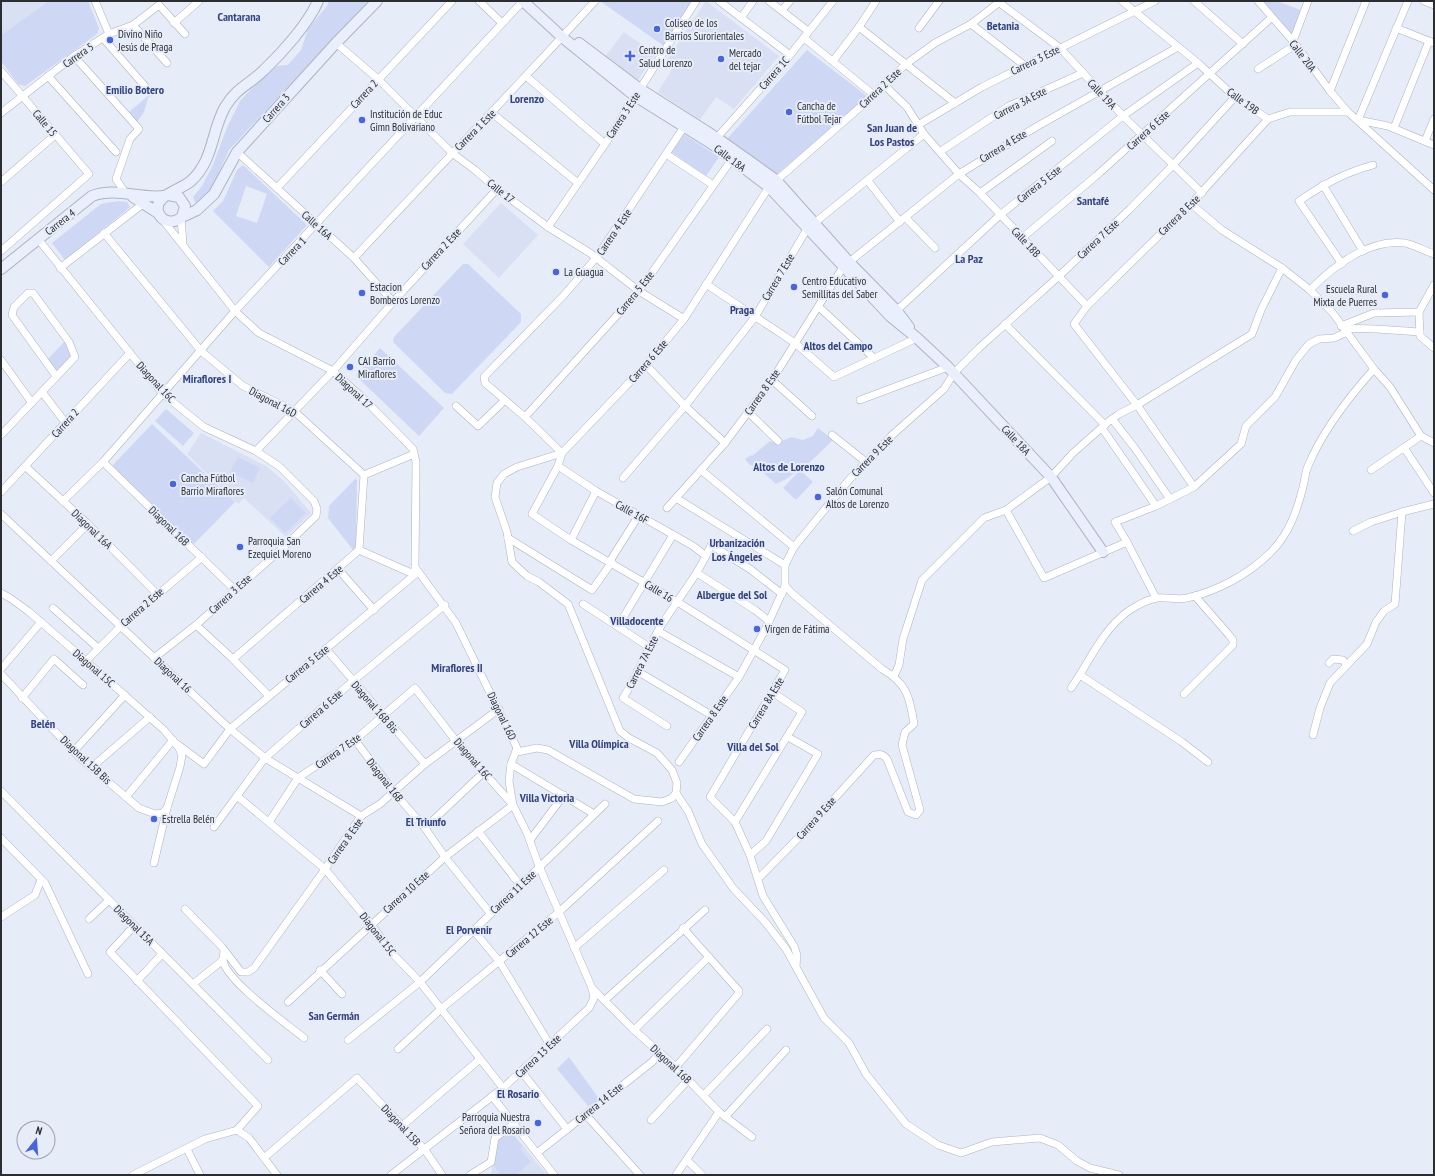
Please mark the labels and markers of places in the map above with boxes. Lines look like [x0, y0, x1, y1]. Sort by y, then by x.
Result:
place label: Coliseo de los Barrios Surorientales [665, 16, 744, 43]
marker: Coliseo de los Barrios Surorientales [652, 24, 662, 34]
place label: Divino Niño Jesús de Praga [117, 27, 173, 54]
marker: Divino Niño Jesús de Praga [105, 35, 115, 45]
place label: Centro de Salud Lorenzo [639, 43, 693, 70]
place label: Mercado del tejar [729, 46, 762, 73]
marker: Centro de Salud Lorenzo [624, 50, 636, 62]
marker: Mercado del tejar [716, 54, 726, 64]
place label: Cancha de Fútbol Tejar [797, 99, 842, 126]
place label: Institución de Educ Gimn Bolivariano [370, 107, 442, 134]
marker: Cancha de Fútbol Tejar [784, 107, 794, 117]
marker: Institución de Educ Gimn Bolivariano [357, 115, 367, 125]
place label: La Guagua [564, 265, 604, 279]
marker: La Guagua [551, 267, 561, 277]
place label: Centro Educativo Semillitas del Saber [802, 274, 877, 301]
place label: Estacion Bomberos Lorenzo [370, 280, 440, 307]
marker: Centro Educativo Semillitas del Saber [789, 282, 799, 292]
place label: Escuela Rural Mixta de Puerres [1313, 282, 1377, 309]
marker: Estacion Bomberos Lorenzo [357, 288, 367, 298]
marker: Escuela Rural Mixta de Puerres [1380, 290, 1390, 300]
place label: CAI Barrio Miraflores [358, 354, 396, 381]
marker: CAI Barrio Miraflores [345, 362, 355, 372]
place label: Cancha Fútbol Barrio Miraflores [181, 471, 244, 498]
marker: Cancha Fútbol Barrio Miraflores [168, 479, 178, 489]
place label: Salón Comunal Altos de Lorenzo [826, 484, 889, 511]
marker: Salón Comunal Altos de Lorenzo [813, 492, 823, 502]
place label: Parroquia San Ezequiel Moreno [248, 534, 311, 561]
marker: Parroquia San Ezequiel Moreno [235, 542, 245, 552]
place label: Virgen de Fátima [764, 622, 830, 636]
marker: Virgen de Fátima [752, 624, 762, 634]
place label: Estrella Belén [162, 812, 215, 826]
marker: Estrella Belén [149, 814, 159, 824]
place label: Parroquia Nuestra Señora del Rosario [459, 1110, 530, 1137]
marker: Parroquia Nuestra Señora del Rosario [533, 1118, 543, 1128]

